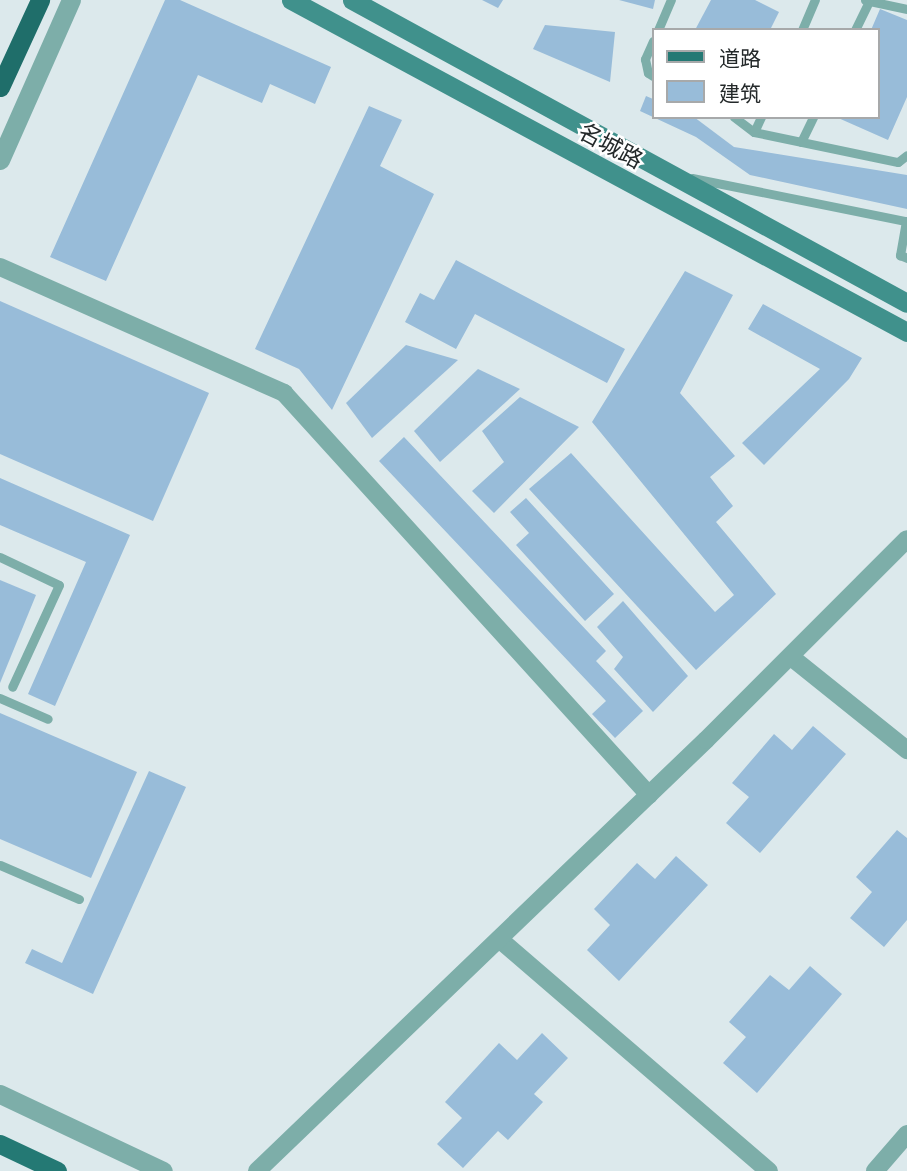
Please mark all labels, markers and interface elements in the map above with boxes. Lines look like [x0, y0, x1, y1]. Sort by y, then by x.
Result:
legend [652, 28, 879, 119]
text: 道路 [719, 44, 761, 72]
text: 建筑 [719, 79, 761, 107]
street label: 名城路 [574, 117, 648, 173]

